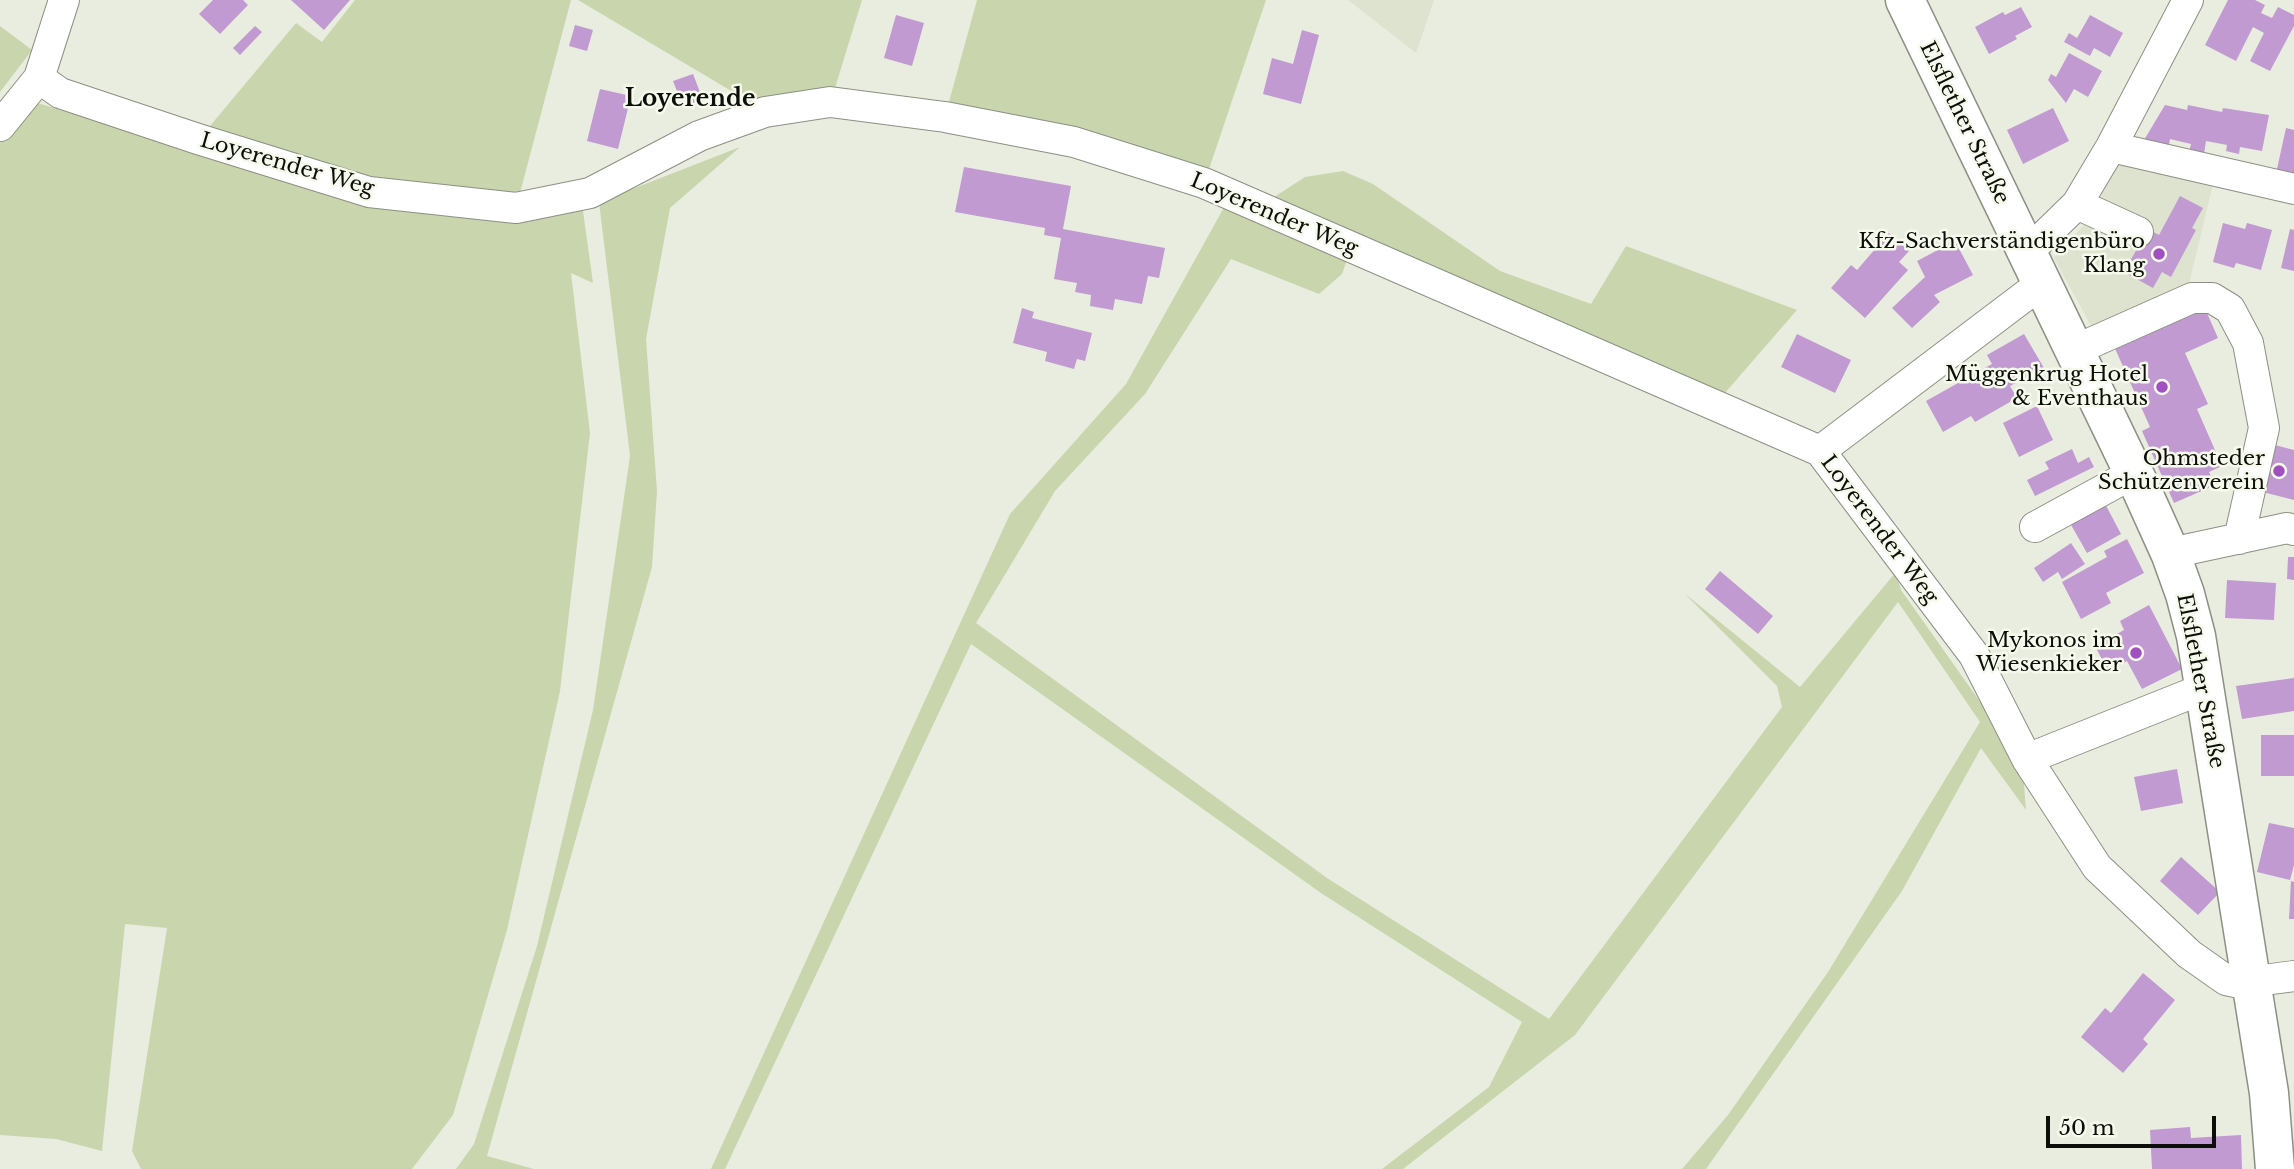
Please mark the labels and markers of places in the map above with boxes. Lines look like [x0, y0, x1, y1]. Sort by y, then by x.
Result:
place label: Kfz-Sachverständigenbüro Klang [1858, 229, 2145, 279]
marker: Kfz-Sachverständigenbüro Klang [2151, 246, 2167, 262]
place label: Müggenkrug Hotel & Eventhaus [1945, 362, 2148, 412]
marker: Müggenkrug Hotel & Eventhaus [2154, 379, 2170, 395]
place label: Ohmsteder Schützenverein [2098, 446, 2265, 496]
marker: Ohmsteder Schützenverein [2271, 463, 2287, 479]
place label: Mykonos im Wiesenkieker [1976, 628, 2122, 678]
marker: Mykonos im Wiesenkieker [2128, 645, 2144, 661]

